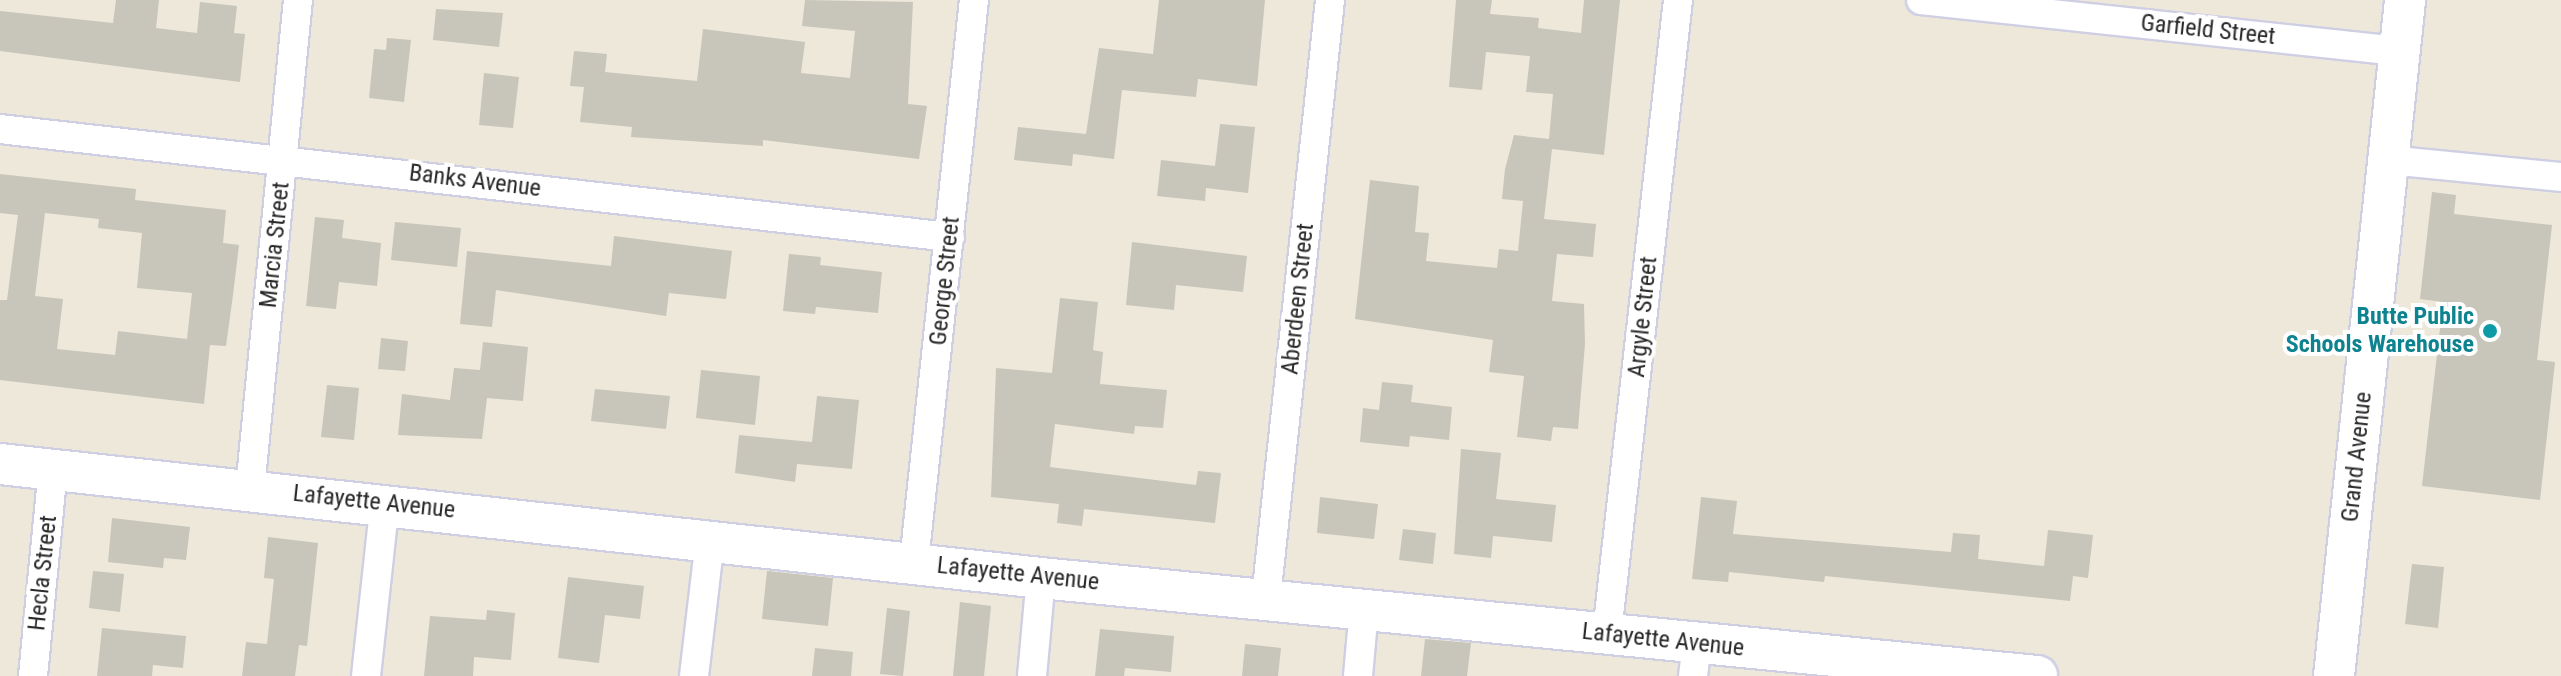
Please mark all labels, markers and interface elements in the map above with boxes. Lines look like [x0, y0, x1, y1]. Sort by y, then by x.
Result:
street label: Garfield Street [2139, 9, 2277, 51]
street label: Banks Avenue [407, 159, 543, 203]
street label: Marcia Street [254, 181, 296, 309]
street label: George Street [924, 215, 966, 347]
street label: Aberdeen Street [1276, 222, 1320, 376]
street label: Argyle Street [1622, 255, 1664, 379]
place label: Butte Public Schools Warehouse [2286, 303, 2474, 359]
marker: Butte Public Schools Warehouse [2481, 322, 2499, 340]
street label: Grand Avenue [2336, 391, 2378, 523]
street label: Lafayette Avenue [291, 479, 457, 525]
street label: Hecla Street [23, 514, 63, 632]
street label: Lafayette Avenue [935, 551, 1101, 597]
street label: Lafayette Avenue [1580, 617, 1746, 663]

